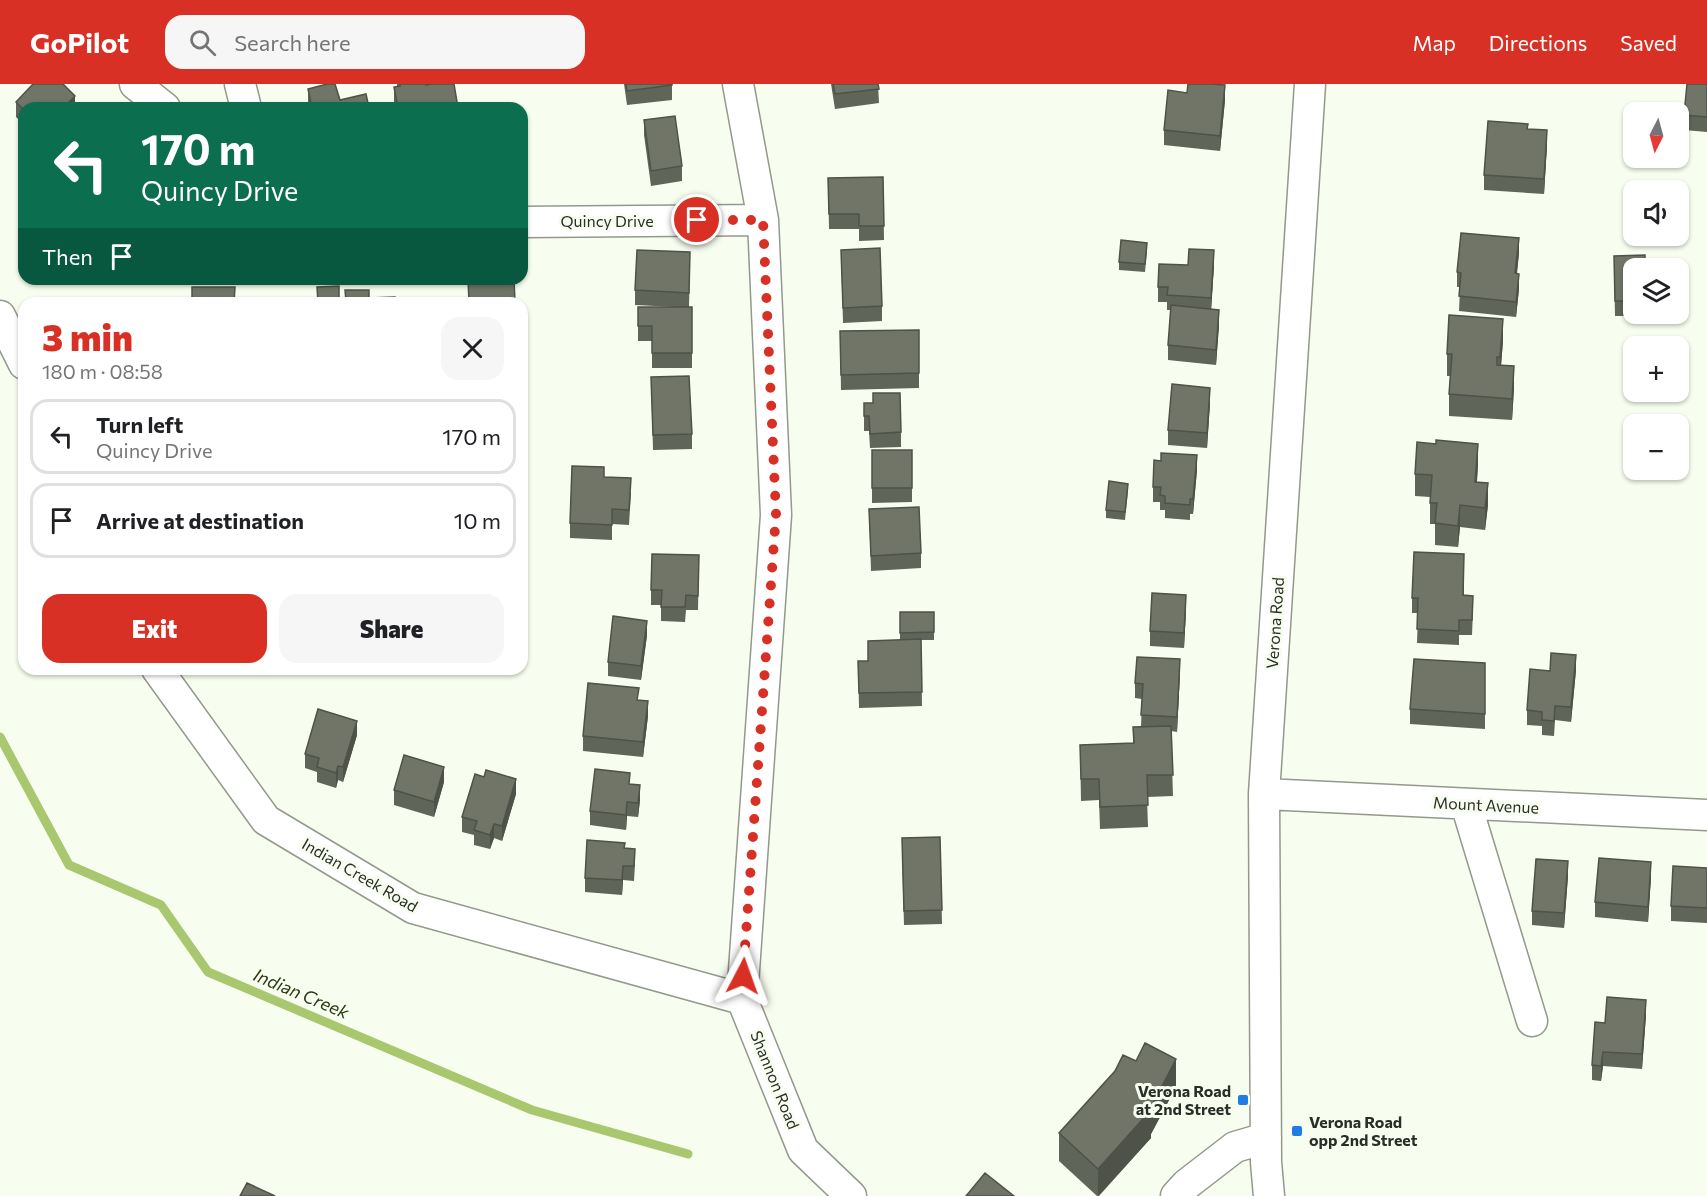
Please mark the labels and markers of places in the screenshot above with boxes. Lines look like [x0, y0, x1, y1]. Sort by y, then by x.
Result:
pin [671, 194, 722, 245]
place label: Verona Road at 2nd Street [1136, 1081, 1231, 1118]
marker: Verona Road at 2nd Street [1236, 1093, 1250, 1107]
place label: Verona Road opp 2nd Street [1309, 1112, 1418, 1149]
marker: Verona Road opp 2nd Street [1290, 1124, 1304, 1138]

